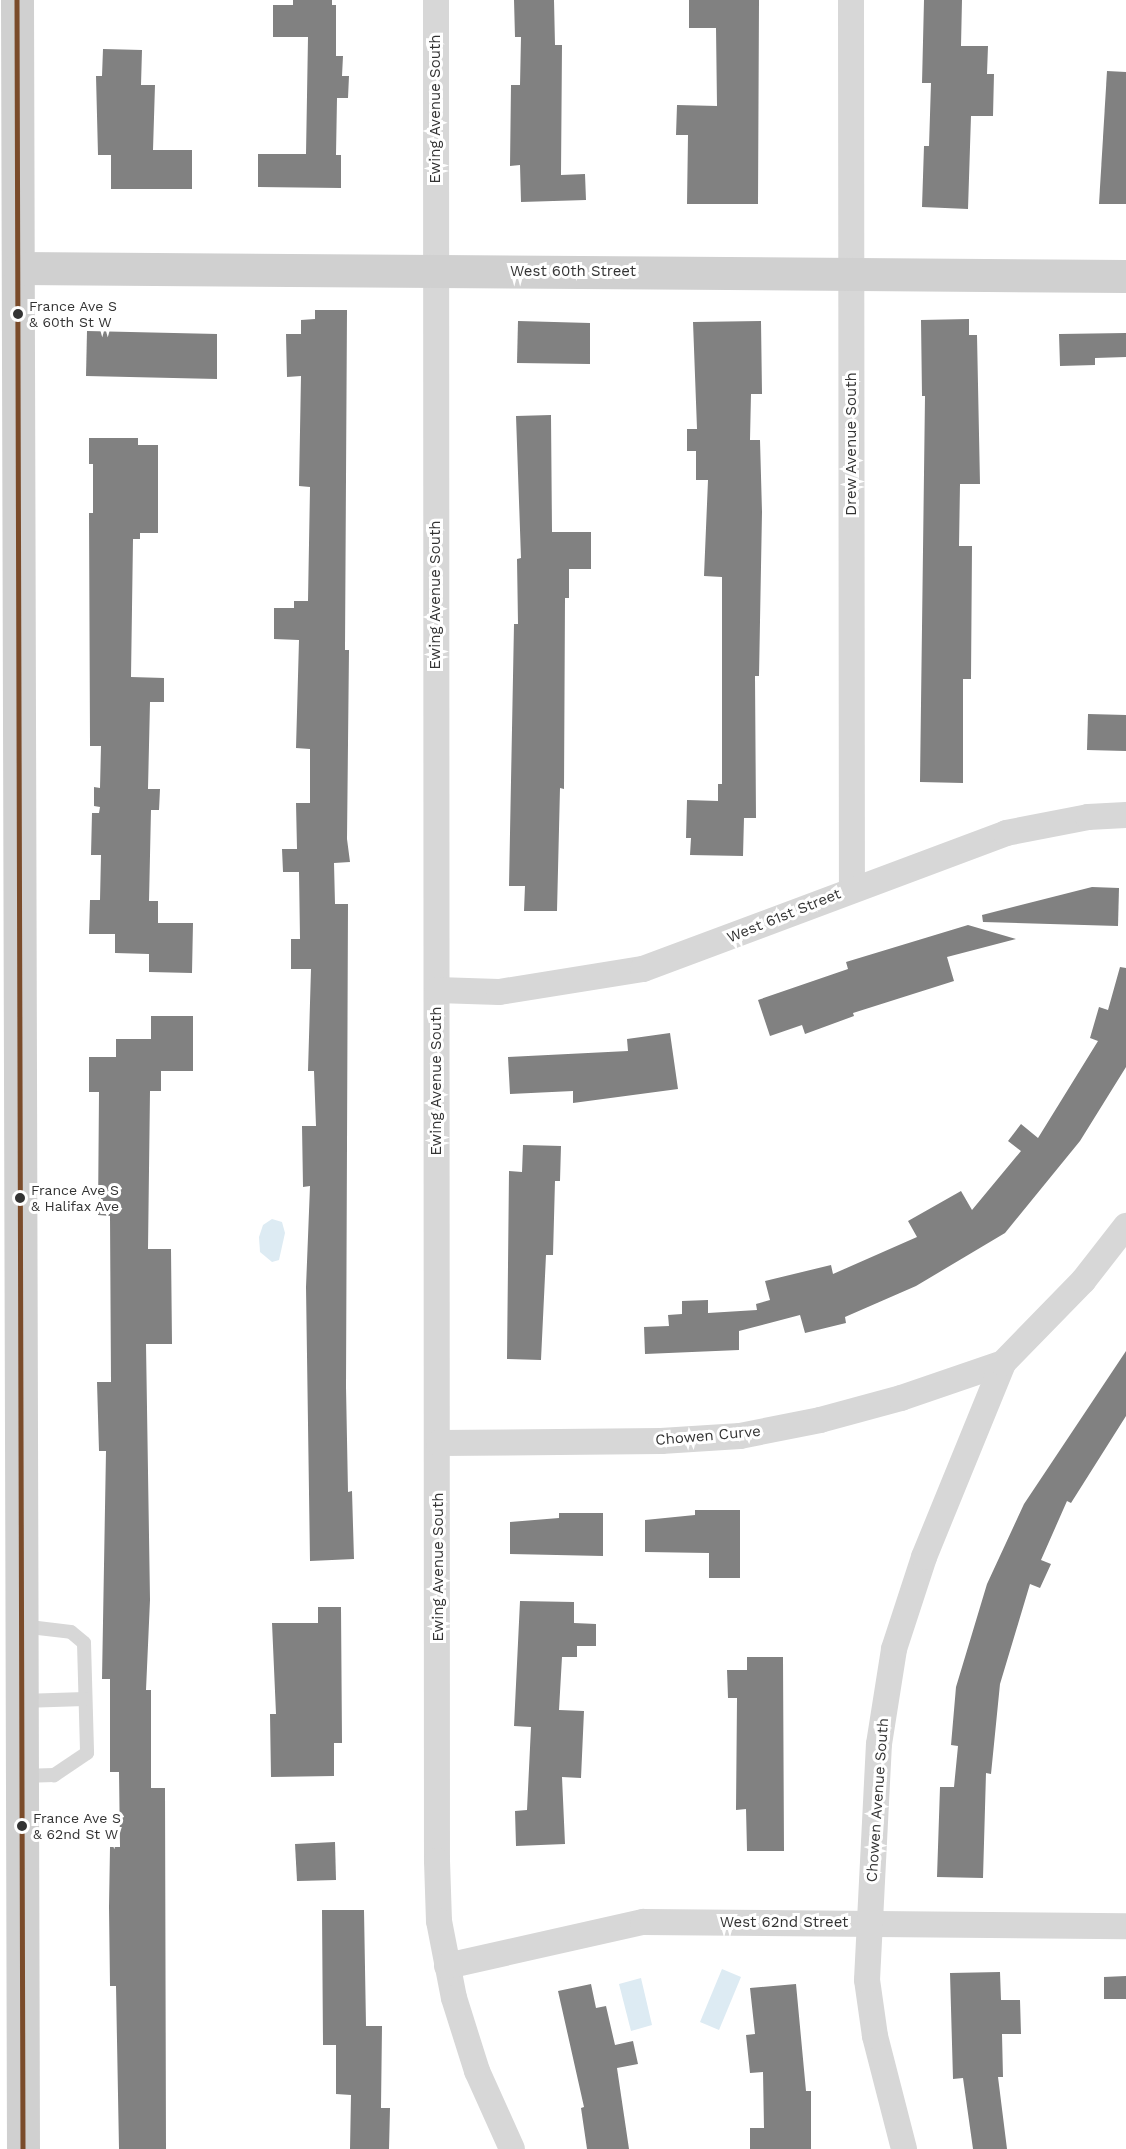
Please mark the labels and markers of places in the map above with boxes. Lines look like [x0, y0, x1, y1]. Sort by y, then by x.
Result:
place label: France Ave S & 60th St W [29, 298, 118, 330]
marker: France Ave S & 60th St W [12, 308, 24, 320]
place label: France Ave S & Halifax Ave [31, 1182, 120, 1214]
marker: France Ave S & Halifax Ave [14, 1192, 26, 1204]
place label: France Ave S & 62nd St W [33, 1810, 122, 1842]
marker: France Ave S & 62nd St W [16, 1820, 28, 1832]

